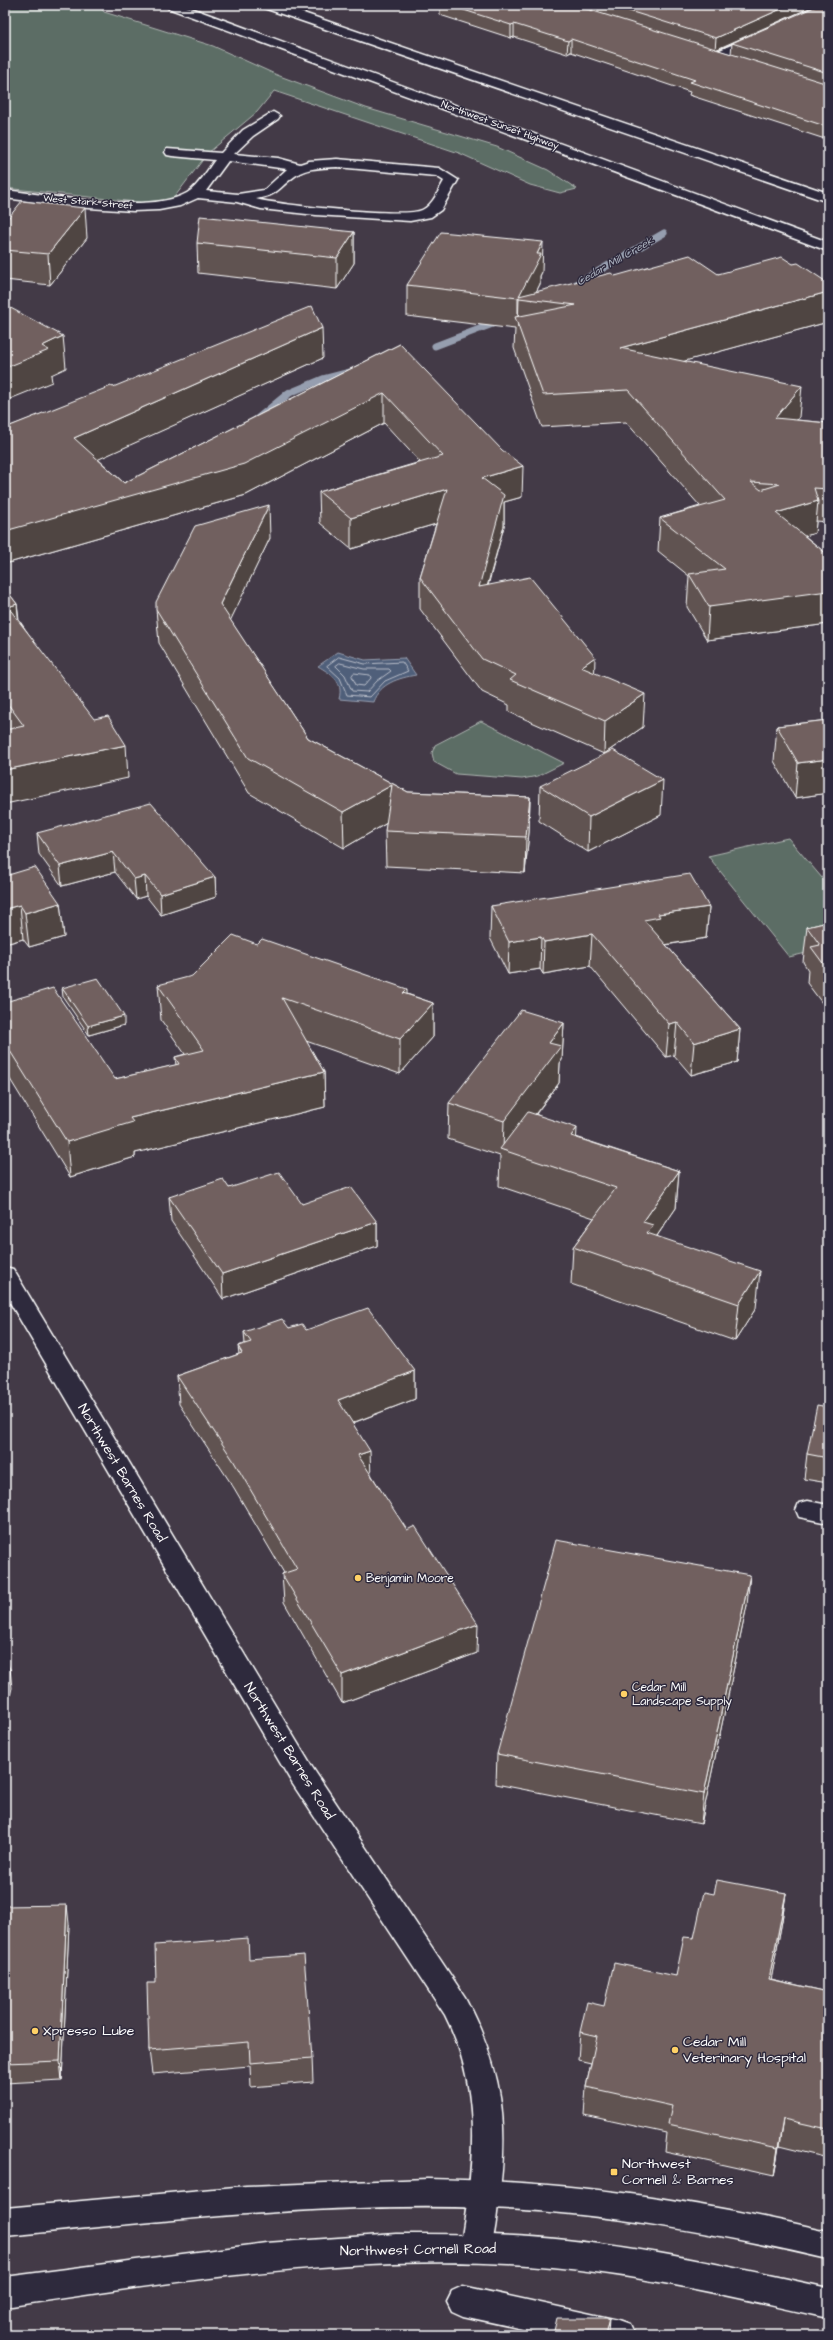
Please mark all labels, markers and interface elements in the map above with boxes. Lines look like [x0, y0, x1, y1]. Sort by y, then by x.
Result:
street label: Northwest Sunset Highway [439, 97, 561, 154]
street label: West Stark Street [43, 191, 133, 213]
water label: Cedar Mill Creek [574, 233, 656, 289]
street label: Northwest Barnes Road [73, 1400, 171, 1546]
place label: Benjamin Moore [366, 1570, 454, 1587]
marker: Benjamin Moore [353, 1573, 363, 1583]
street label: Northwest Barnes Road [239, 1679, 339, 1823]
place label: Cedar Mill Landscape Supply [632, 1679, 732, 1711]
marker: Cedar Mill Landscape Supply [619, 1689, 629, 1699]
place label: Xpresso Lube [43, 2021, 135, 2041]
marker: Xpresso Lube [30, 2026, 40, 2036]
place label: Cedar Mill Veterinary Hospital [683, 2032, 806, 2068]
marker: Cedar Mill Veterinary Hospital [670, 2045, 680, 2055]
place label: Northwest Cornell & Barnes [622, 2154, 733, 2190]
marker: Northwest Cornell & Barnes [609, 2167, 619, 2177]
street label: Northwest Cornell Road [340, 2239, 496, 2261]

